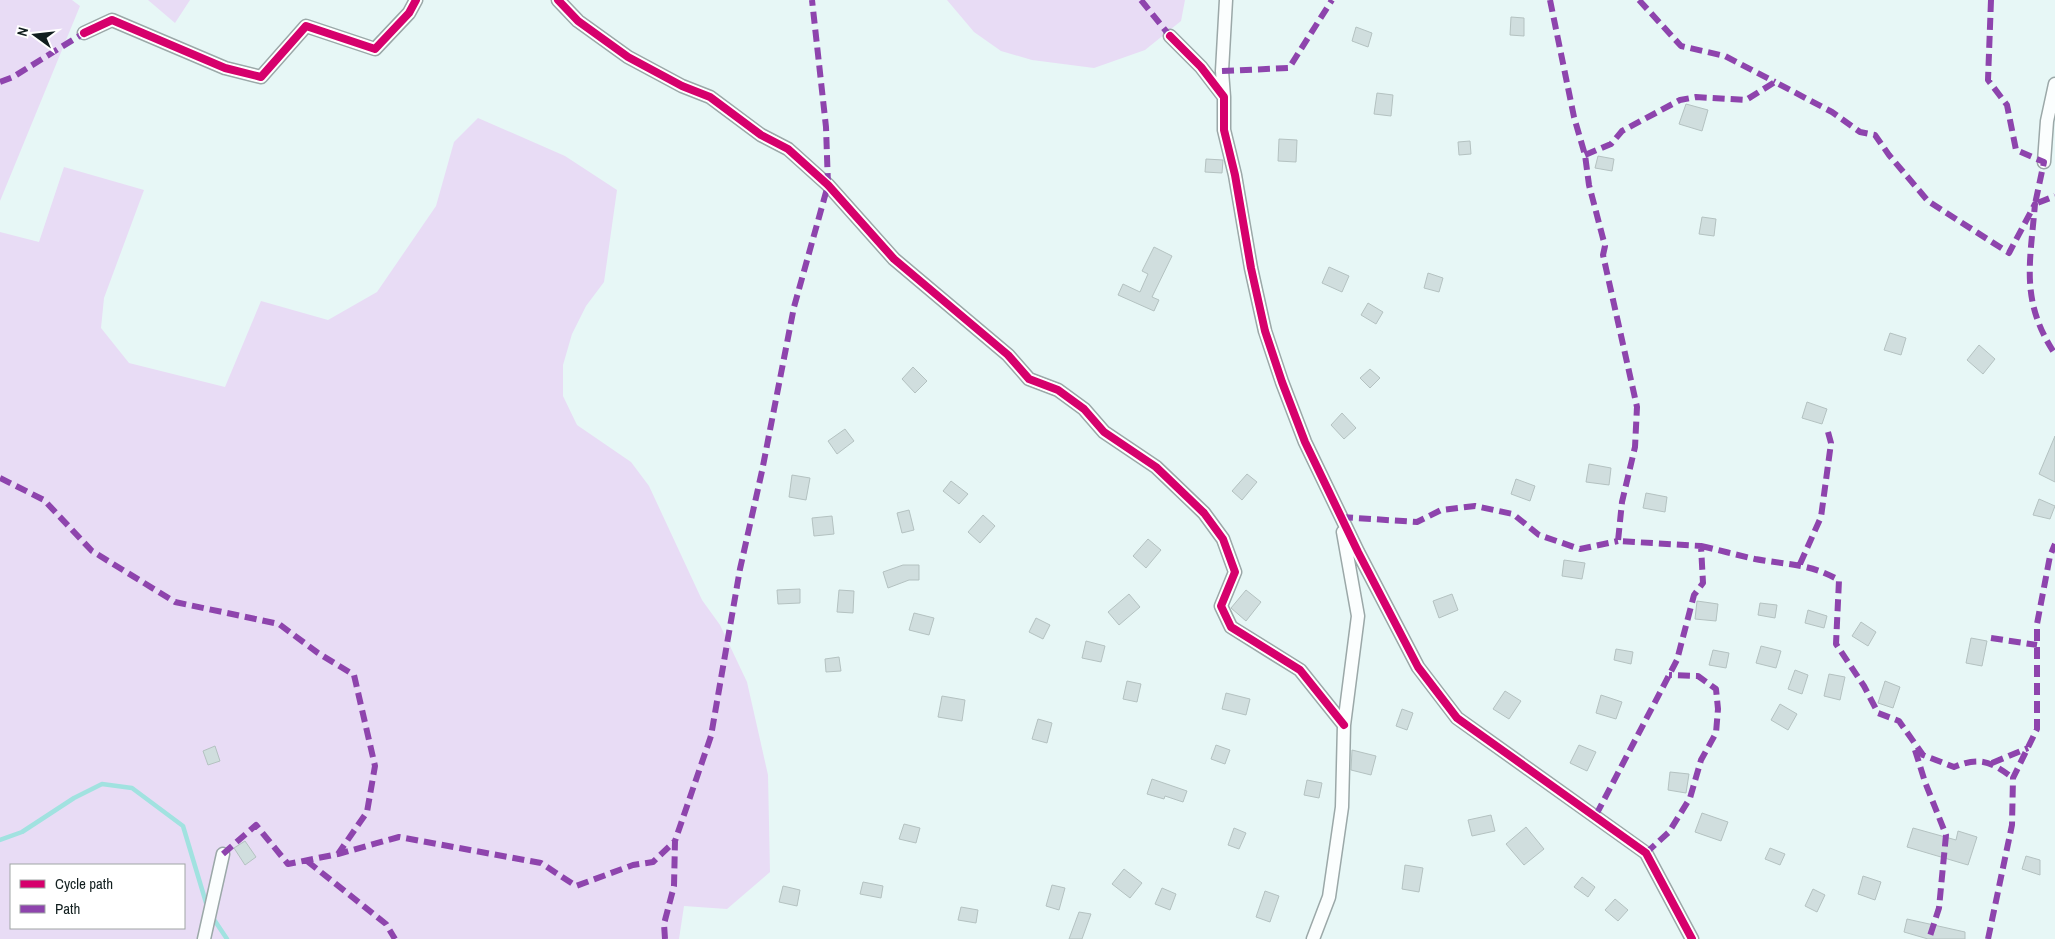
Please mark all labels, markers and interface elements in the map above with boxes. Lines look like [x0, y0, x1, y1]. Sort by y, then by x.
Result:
north arrow [10, 10, 60, 60]
text: N [13, 25, 32, 38]
legend [10, 864, 185, 929]
text: Cycle path [55, 873, 113, 894]
text: Path [55, 898, 80, 919]

